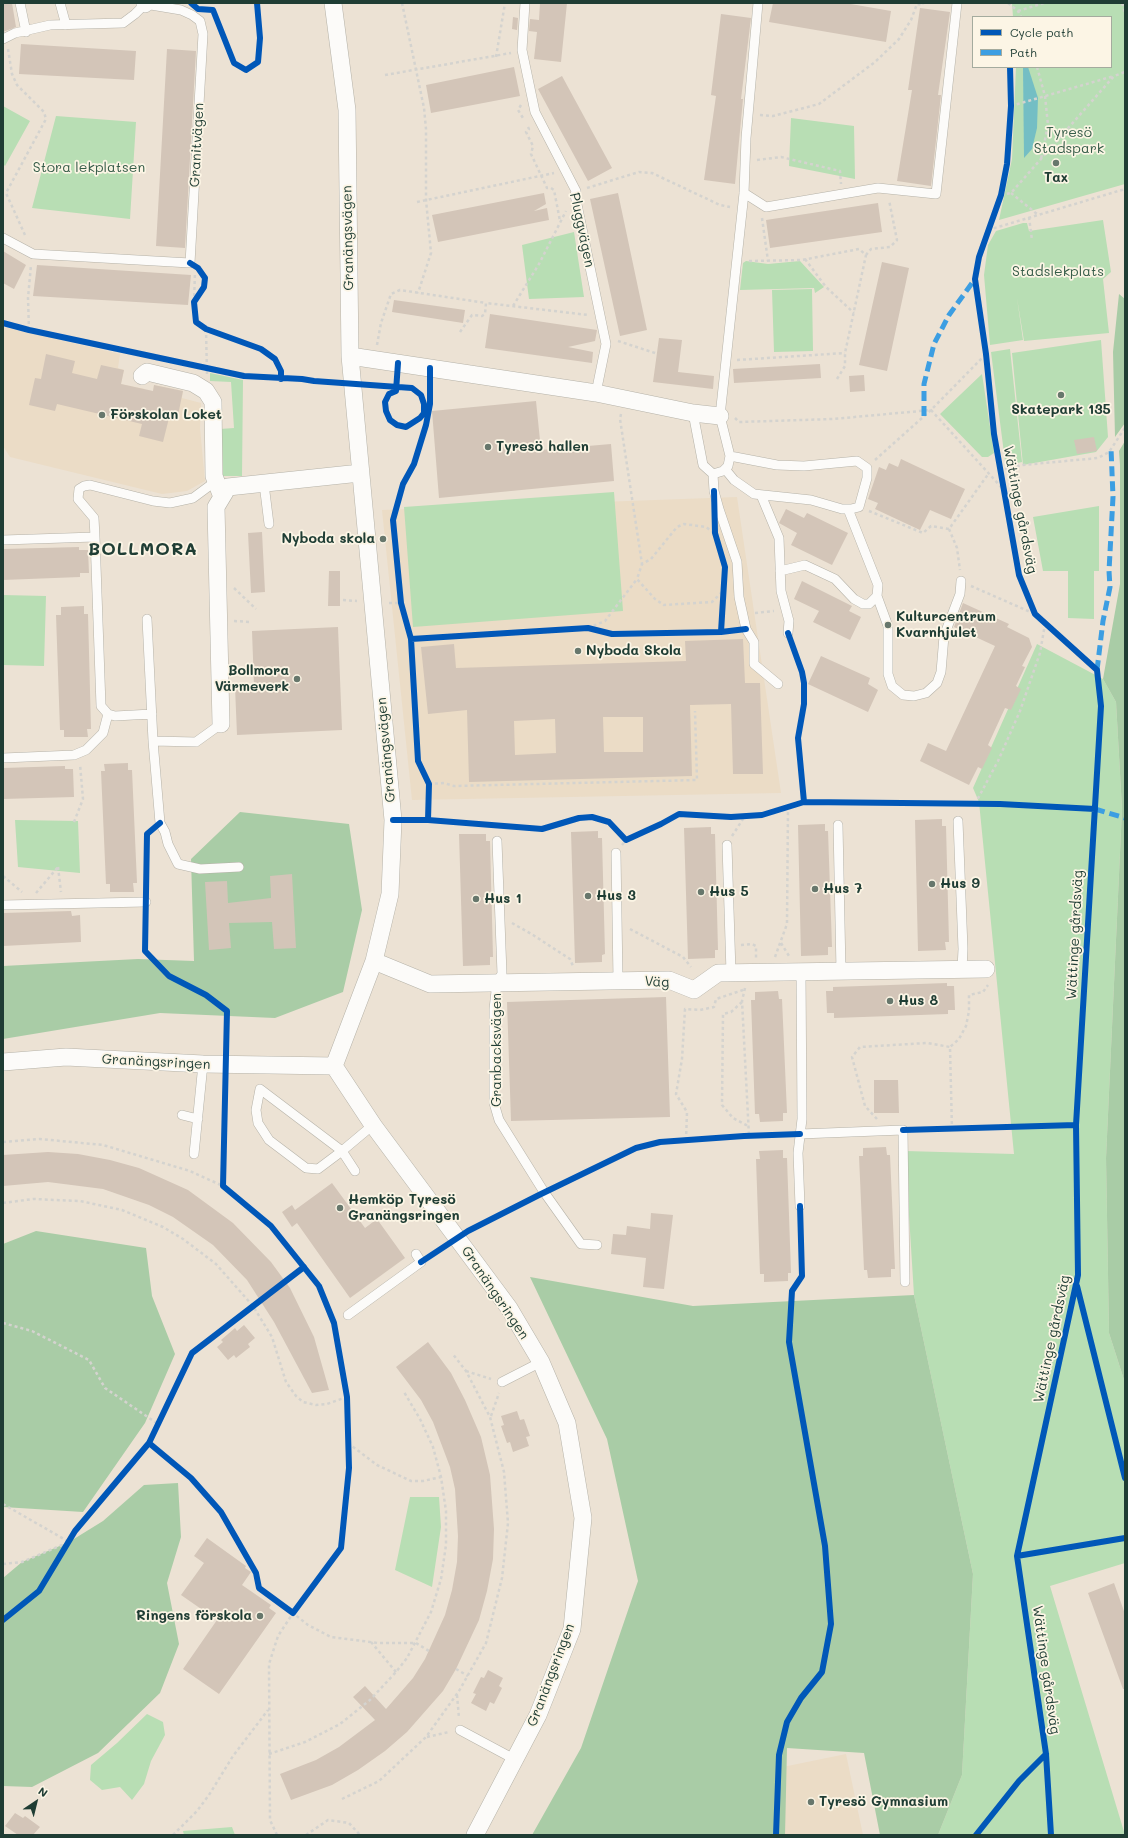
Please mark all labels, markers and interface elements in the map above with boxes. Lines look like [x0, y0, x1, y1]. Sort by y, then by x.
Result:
legend [972, 16, 1112, 68]
text: Cycle path [1010, 24, 1073, 40]
text: Path [1010, 44, 1037, 60]
street label: Granitvägen [186, 102, 208, 188]
park label: Tyresö Stadspark [1034, 125, 1104, 158]
marker: Tax [1051, 158, 1061, 168]
park label: Stora lekplatsen [33, 160, 145, 176]
place label: Tax [1044, 170, 1068, 186]
street label: Granängsvägen [339, 185, 357, 291]
street label: Pluggvägen [566, 191, 598, 269]
park label: Stadslekplats [1012, 264, 1104, 280]
marker: Skatepark 135 [1056, 390, 1066, 400]
place label: Skatepark 135 [1011, 402, 1111, 418]
place label: Förskolan Loket [110, 407, 222, 423]
marker: Förskolan Loket [97, 410, 107, 420]
place label: Tyresö hallen [496, 439, 589, 455]
marker: Tyresö hallen [483, 442, 493, 452]
street label: Wättinge gårdsväg [999, 445, 1041, 575]
place label: Nyboda skola [281, 531, 375, 547]
marker: Nyboda skola [378, 534, 388, 544]
district label: BOLLMORA [88, 538, 198, 560]
place label: Kulturcentrum Kvarnhjulet [896, 609, 996, 642]
marker: Kulturcentrum Kvarnhjulet [883, 620, 893, 630]
place label: Nyboda Skola [586, 643, 681, 659]
marker: Nyboda Skola [573, 646, 583, 656]
place label: Bollmora Värmeverk [215, 663, 289, 696]
marker: Bollmora Värmeverk [292, 674, 302, 684]
street label: Granängsvägen [373, 697, 399, 803]
street label: Wättinge gårdsväg [1063, 870, 1087, 1000]
place label: Hus 9 [940, 876, 980, 892]
marker: Hus 9 [927, 879, 937, 889]
place label: Hus 7 [823, 881, 862, 897]
place label: Hus 5 [709, 884, 749, 900]
marker: Hus 7 [810, 884, 820, 894]
marker: Hus 5 [696, 887, 706, 897]
place label: Hus 3 [596, 888, 636, 904]
place label: Hus 1 [484, 891, 522, 907]
marker: Hus 3 [583, 891, 593, 901]
marker: Hus 1 [471, 894, 481, 904]
street label: Väg [644, 973, 670, 991]
street label: Granbacksvägen [489, 993, 505, 1107]
place label: Hus 8 [898, 993, 938, 1009]
marker: Hus 8 [885, 996, 895, 1006]
street label: Granängsringen [101, 1051, 211, 1073]
place label: Hemköp Tyresö Granängsringen [348, 1192, 460, 1224]
marker: Hemköp Tyresö Granängsringen [335, 1203, 345, 1213]
street label: Granängsringen [458, 1243, 532, 1343]
street label: Wättinge gårdsväg [1030, 1274, 1074, 1404]
street label: Wättinge gårdsväg [1029, 1605, 1063, 1735]
place label: Ringens förskola [136, 1608, 252, 1624]
marker: Ringens förskola [255, 1611, 265, 1621]
street label: Granängsringen [524, 1621, 578, 1729]
north arrow [16, 1782, 56, 1822]
text: N [35, 1783, 51, 1800]
place label: Tyresö Gymnasium [819, 1794, 948, 1810]
marker: Tyresö Gymnasium [806, 1797, 816, 1807]

